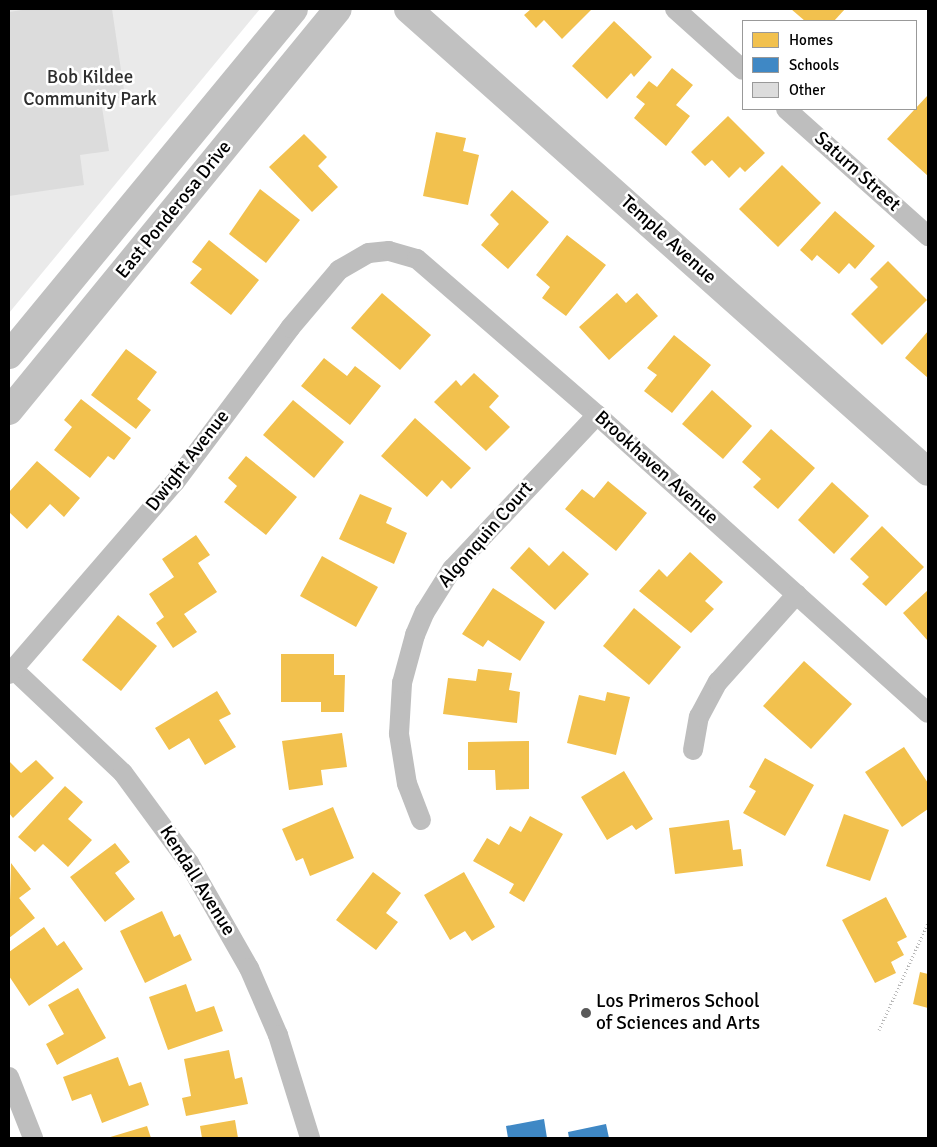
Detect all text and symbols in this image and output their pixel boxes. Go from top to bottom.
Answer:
legend [742,20,917,110]
text: Homes [789,31,833,49]
text: Schools [789,56,839,74]
park label: Bob Kildee Community Park [23,67,157,111]
text: Other [789,81,825,99]
street label: Saturn Street [809,127,905,217]
street label: East Ponderosa Drive [111,137,237,283]
street label: Temple Avenue [615,191,721,289]
street label: Dwight Avenue [141,406,235,516]
street label: Brookhaven Avenue [589,406,723,530]
street label: Algonquin Court [434,477,538,593]
street label: Kendall Avenue [154,822,240,940]
place label: Los Primeros School of Sciences and Arts [596,991,760,1035]
marker: Los Primeros School of Sciences and Arts [580,1007,592,1019]

